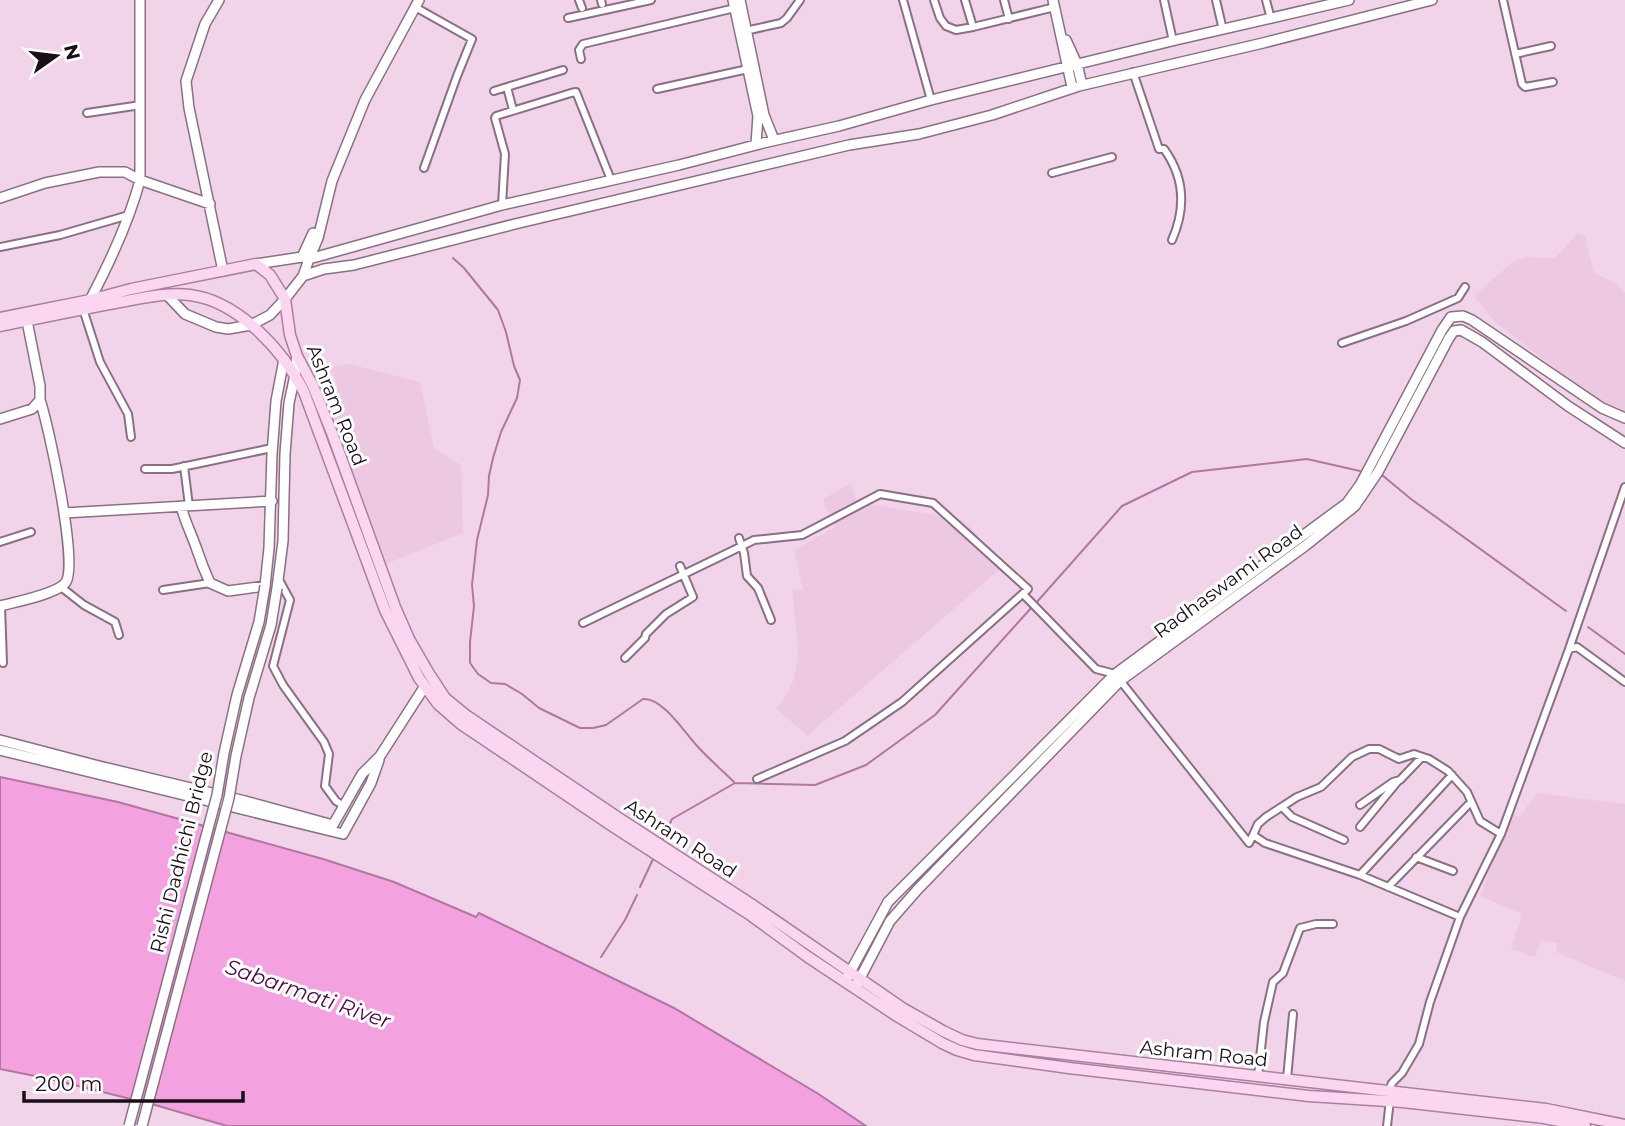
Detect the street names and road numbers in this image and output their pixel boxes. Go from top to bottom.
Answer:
street label: Ashram Road [302,341,371,469]
street label: Radhaswami Road [1149,520,1307,643]
street label: Rishi Dadhichi Bridge [145,749,218,955]
street label: Ashram Road [621,794,741,883]
street label: Ashram Road [1139,1035,1269,1072]

